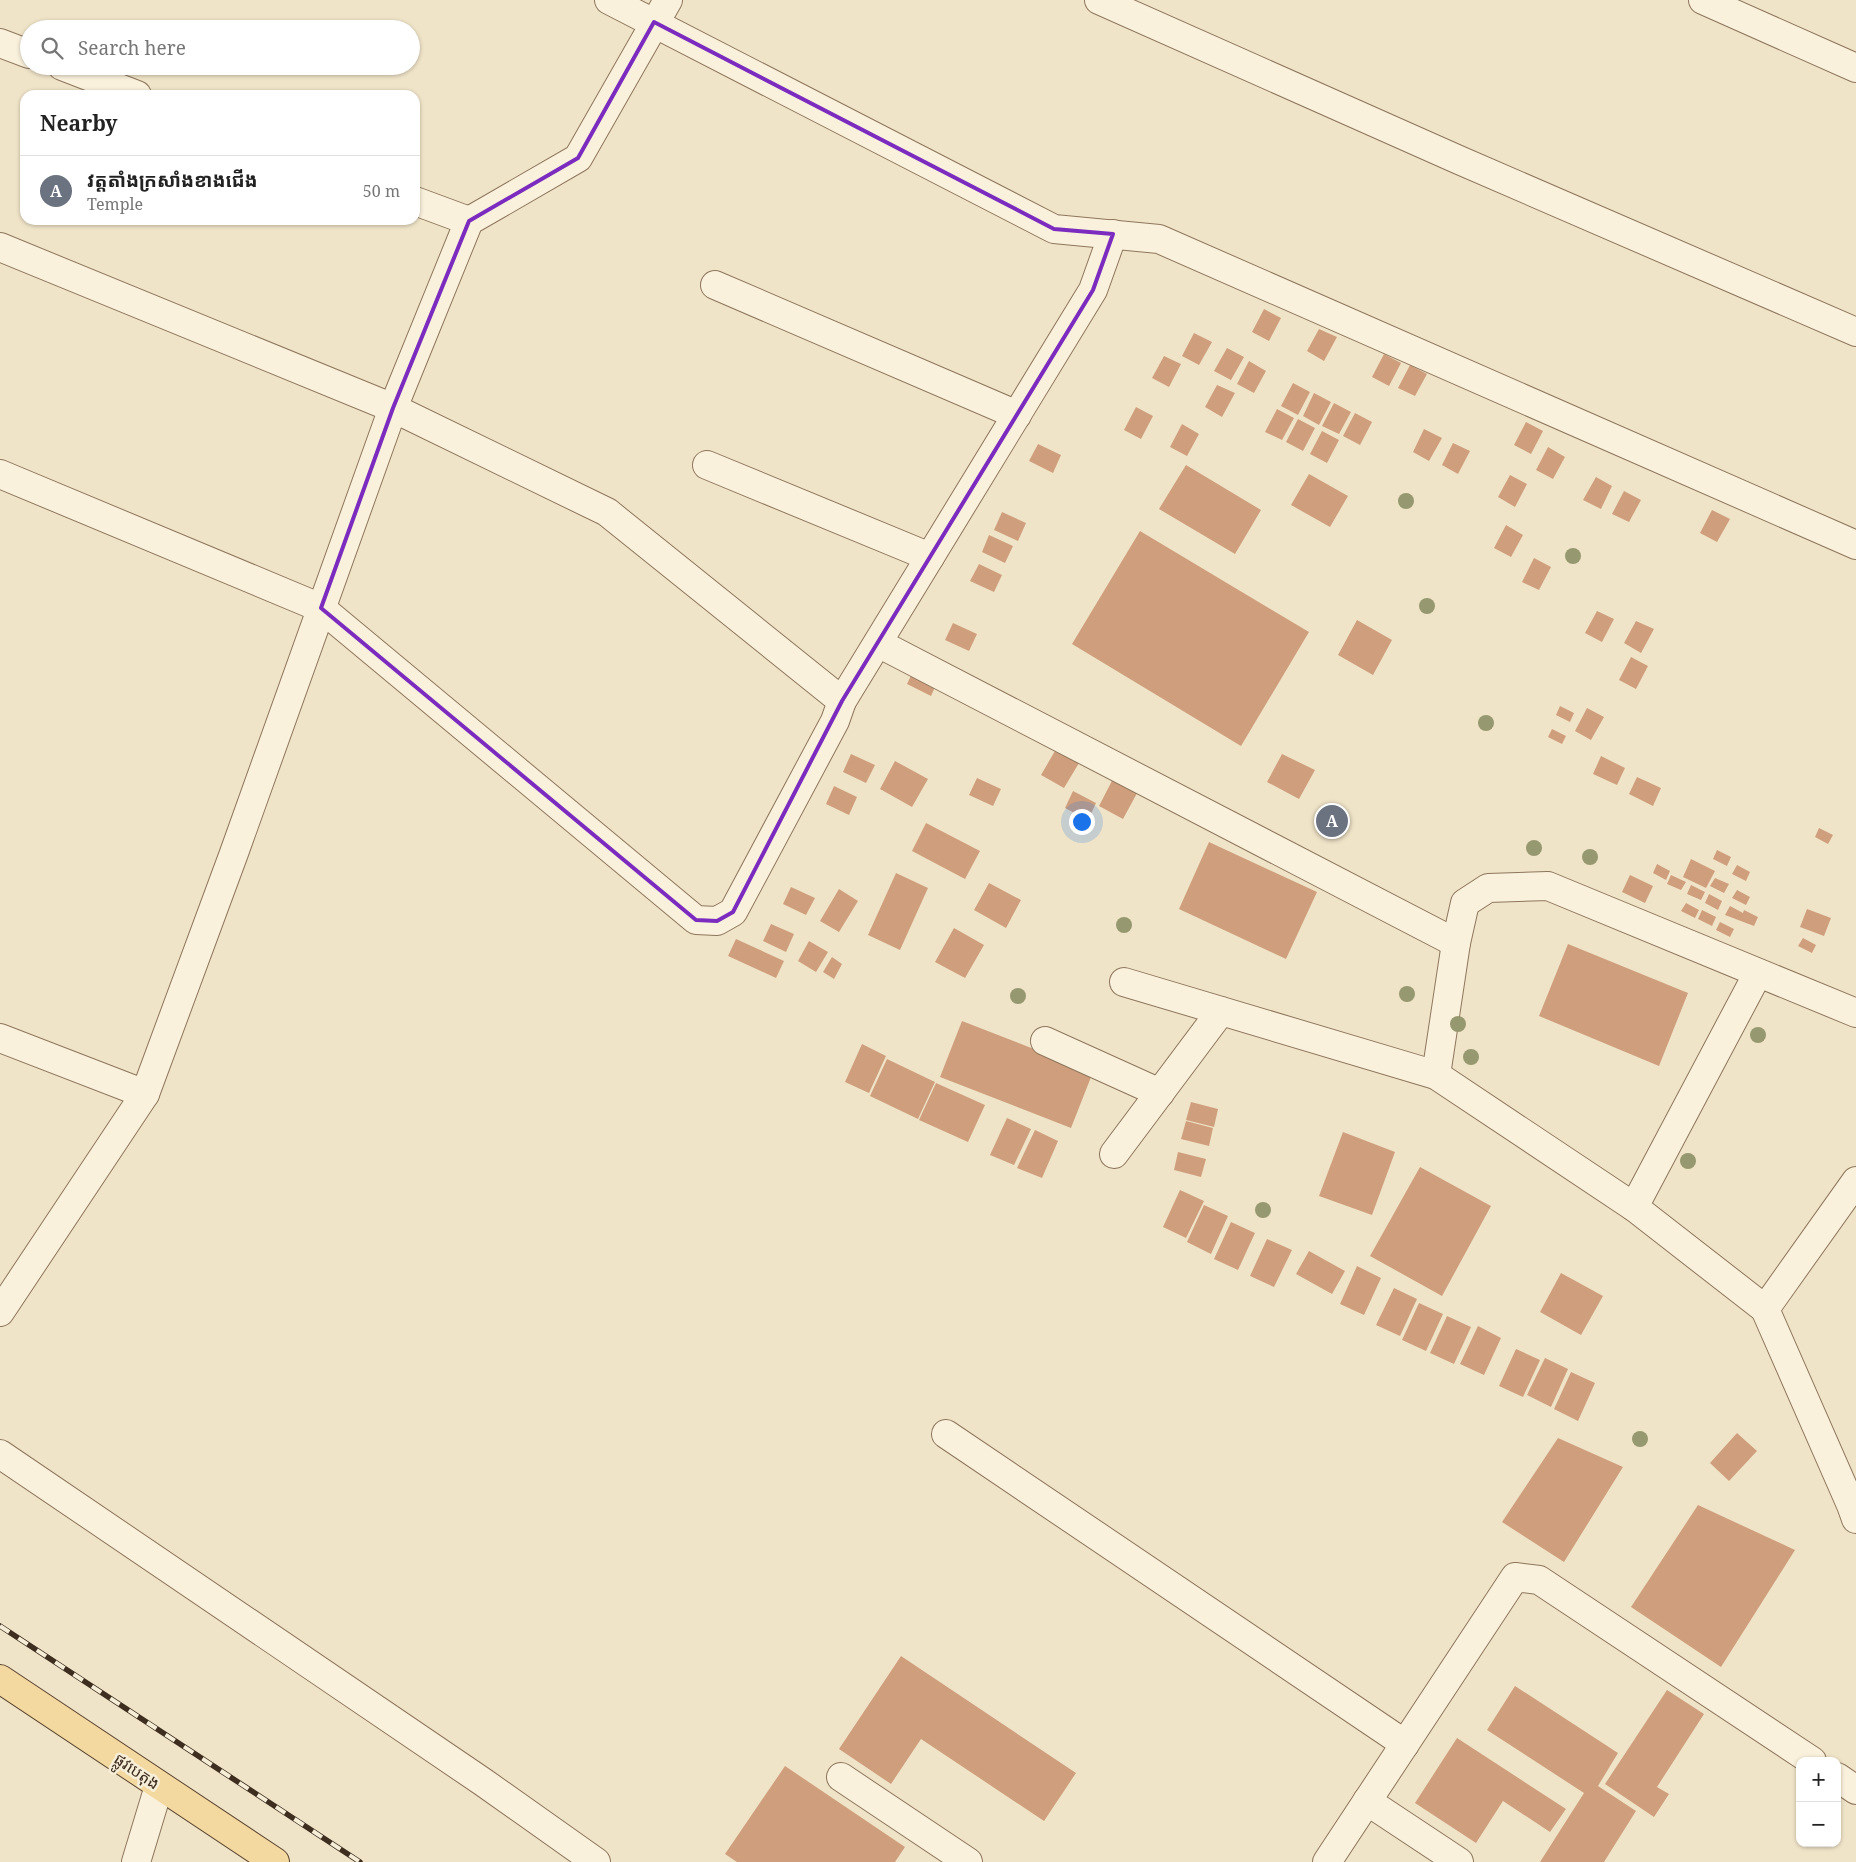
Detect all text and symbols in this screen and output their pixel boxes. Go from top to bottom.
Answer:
search box [20,20,420,75]
icon: search [38,34,66,62]
text: Search here [78,35,186,61]
text: Nearby [40,109,118,137]
text: វត្តតាំងក្រសាំងខាងជើង [87,167,258,193]
text: A [50,180,62,202]
text: 50 m [363,180,400,202]
text: Temple [87,193,143,215]
pin: A [1316,802,1348,840]
your location [1069,809,1095,835]
street label: ផ្លូវបេតុង [108,1748,164,1797]
map controls [1796,1757,1841,1847]
button: + [1796,1757,1841,1802]
button: − [1796,1802,1841,1847]

